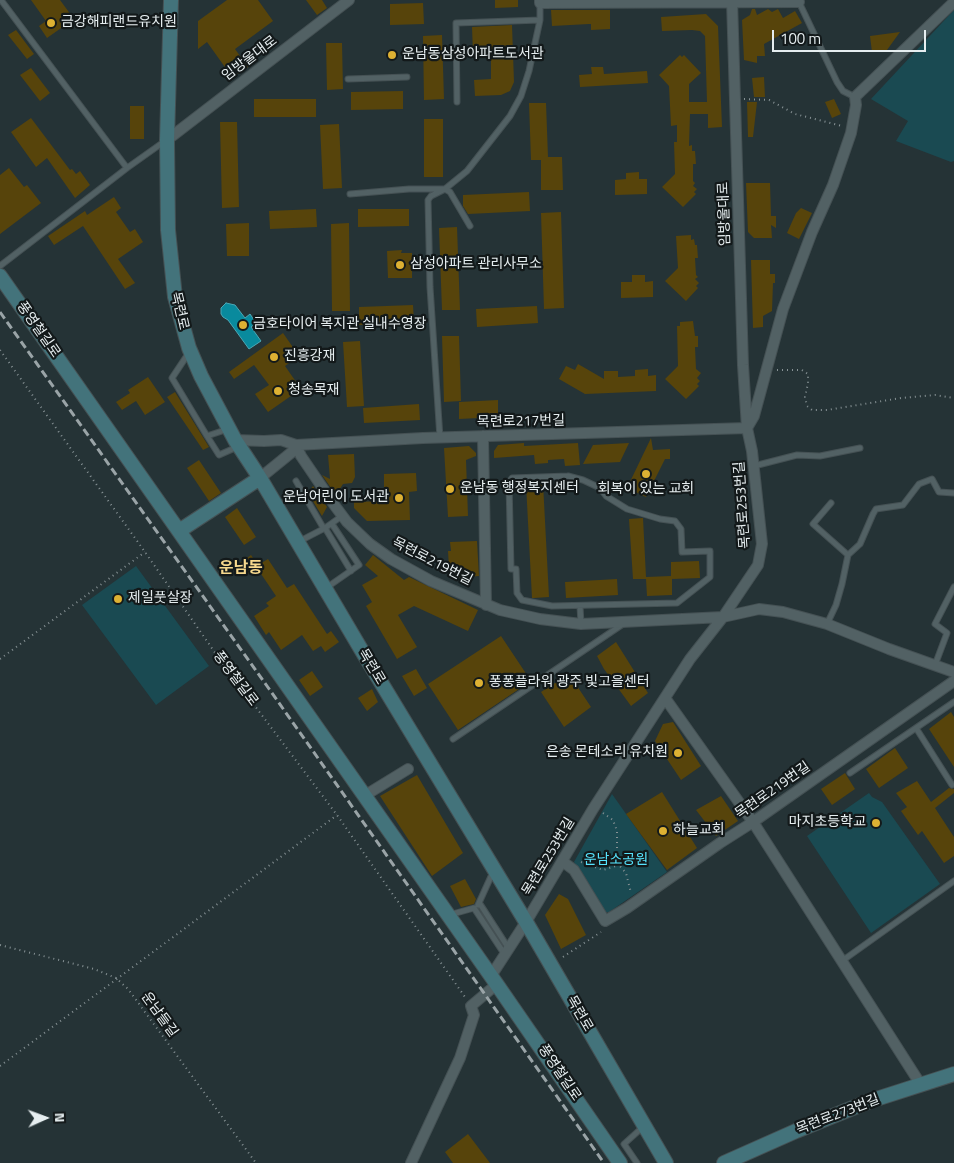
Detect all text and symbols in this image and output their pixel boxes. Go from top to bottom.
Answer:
place label: 금강해피랜드유치원 [61,15,177,31]
marker: 금강해피랜드유치원 [45,17,57,29]
scale bar [774,20,928,52]
text: 100 m [780,27,821,50]
street label: 임방울대로 [219,33,281,85]
place label: 운남동삼성아파트도서관 [402,47,544,63]
marker: 운남동삼성아파트도서관 [386,49,398,61]
street label: 임방울대로 [715,182,735,246]
place label: 삼성아파트 관리사무소 [410,257,542,273]
marker: 삼성아파트 관리사무소 [394,259,406,271]
street label: 목련로 [166,290,192,332]
street label: 풍영철길로 [13,299,63,361]
place label: 금호타이어 복지관 실내수영장 [253,317,427,333]
marker: 금호타이어 복지관 실내수영장 [237,319,249,331]
place label: 진흥강재 [284,349,336,365]
marker: 진흥강재 [268,351,280,363]
place label: 청송목재 [288,383,340,399]
marker: 청송목재 [272,385,284,397]
street label: 목련로217번길 [477,413,565,431]
street label: 목련로253번길 [732,461,754,549]
marker: 회복이 있는 교회 [640,468,652,480]
place label: 운남동 행정복지센터 [460,481,579,497]
place label: 회복이 있는 교회 [598,482,694,498]
marker: 운남동 행정복지센터 [444,483,456,495]
place label: 운남어린이 도서관 [283,490,389,506]
marker: 운남어린이 도서관 [393,492,405,504]
street label: 목련로219번길 [389,535,475,589]
district label: 운남동 [219,559,263,579]
place label: 제일풋살장 [128,591,192,607]
marker: 제일풋살장 [112,593,124,605]
street label: 목련로 [354,646,388,688]
street label: 풍영철길로 [209,648,261,710]
place label: 퐁퐁플라워 광주 빛고을센터 [489,675,650,691]
marker: 퐁퐁플라워 광주 빛고을센터 [473,677,485,689]
place label: 은송 몬테소리 유치원 [546,745,668,761]
marker: 은송 몬테소리 유치원 [672,747,684,759]
street label: 목련로219번길 [732,759,814,823]
street label: 목련로253번길 [519,815,579,899]
place label: 마지초등학교 [789,815,866,831]
marker: 마지초등학교 [870,817,882,829]
place label: 하늘교회 [673,823,725,839]
marker: 하늘교회 [657,825,669,837]
park label: 운남소공원 [584,853,648,869]
street label: 운남들길 [137,989,181,1041]
street label: 목련로 [562,993,596,1035]
street label: 풍영철길로 [534,1042,584,1104]
street label: 목련로273번길 [794,1091,882,1139]
north arrow [20,1093,70,1143]
text: N [50,1112,71,1123]

